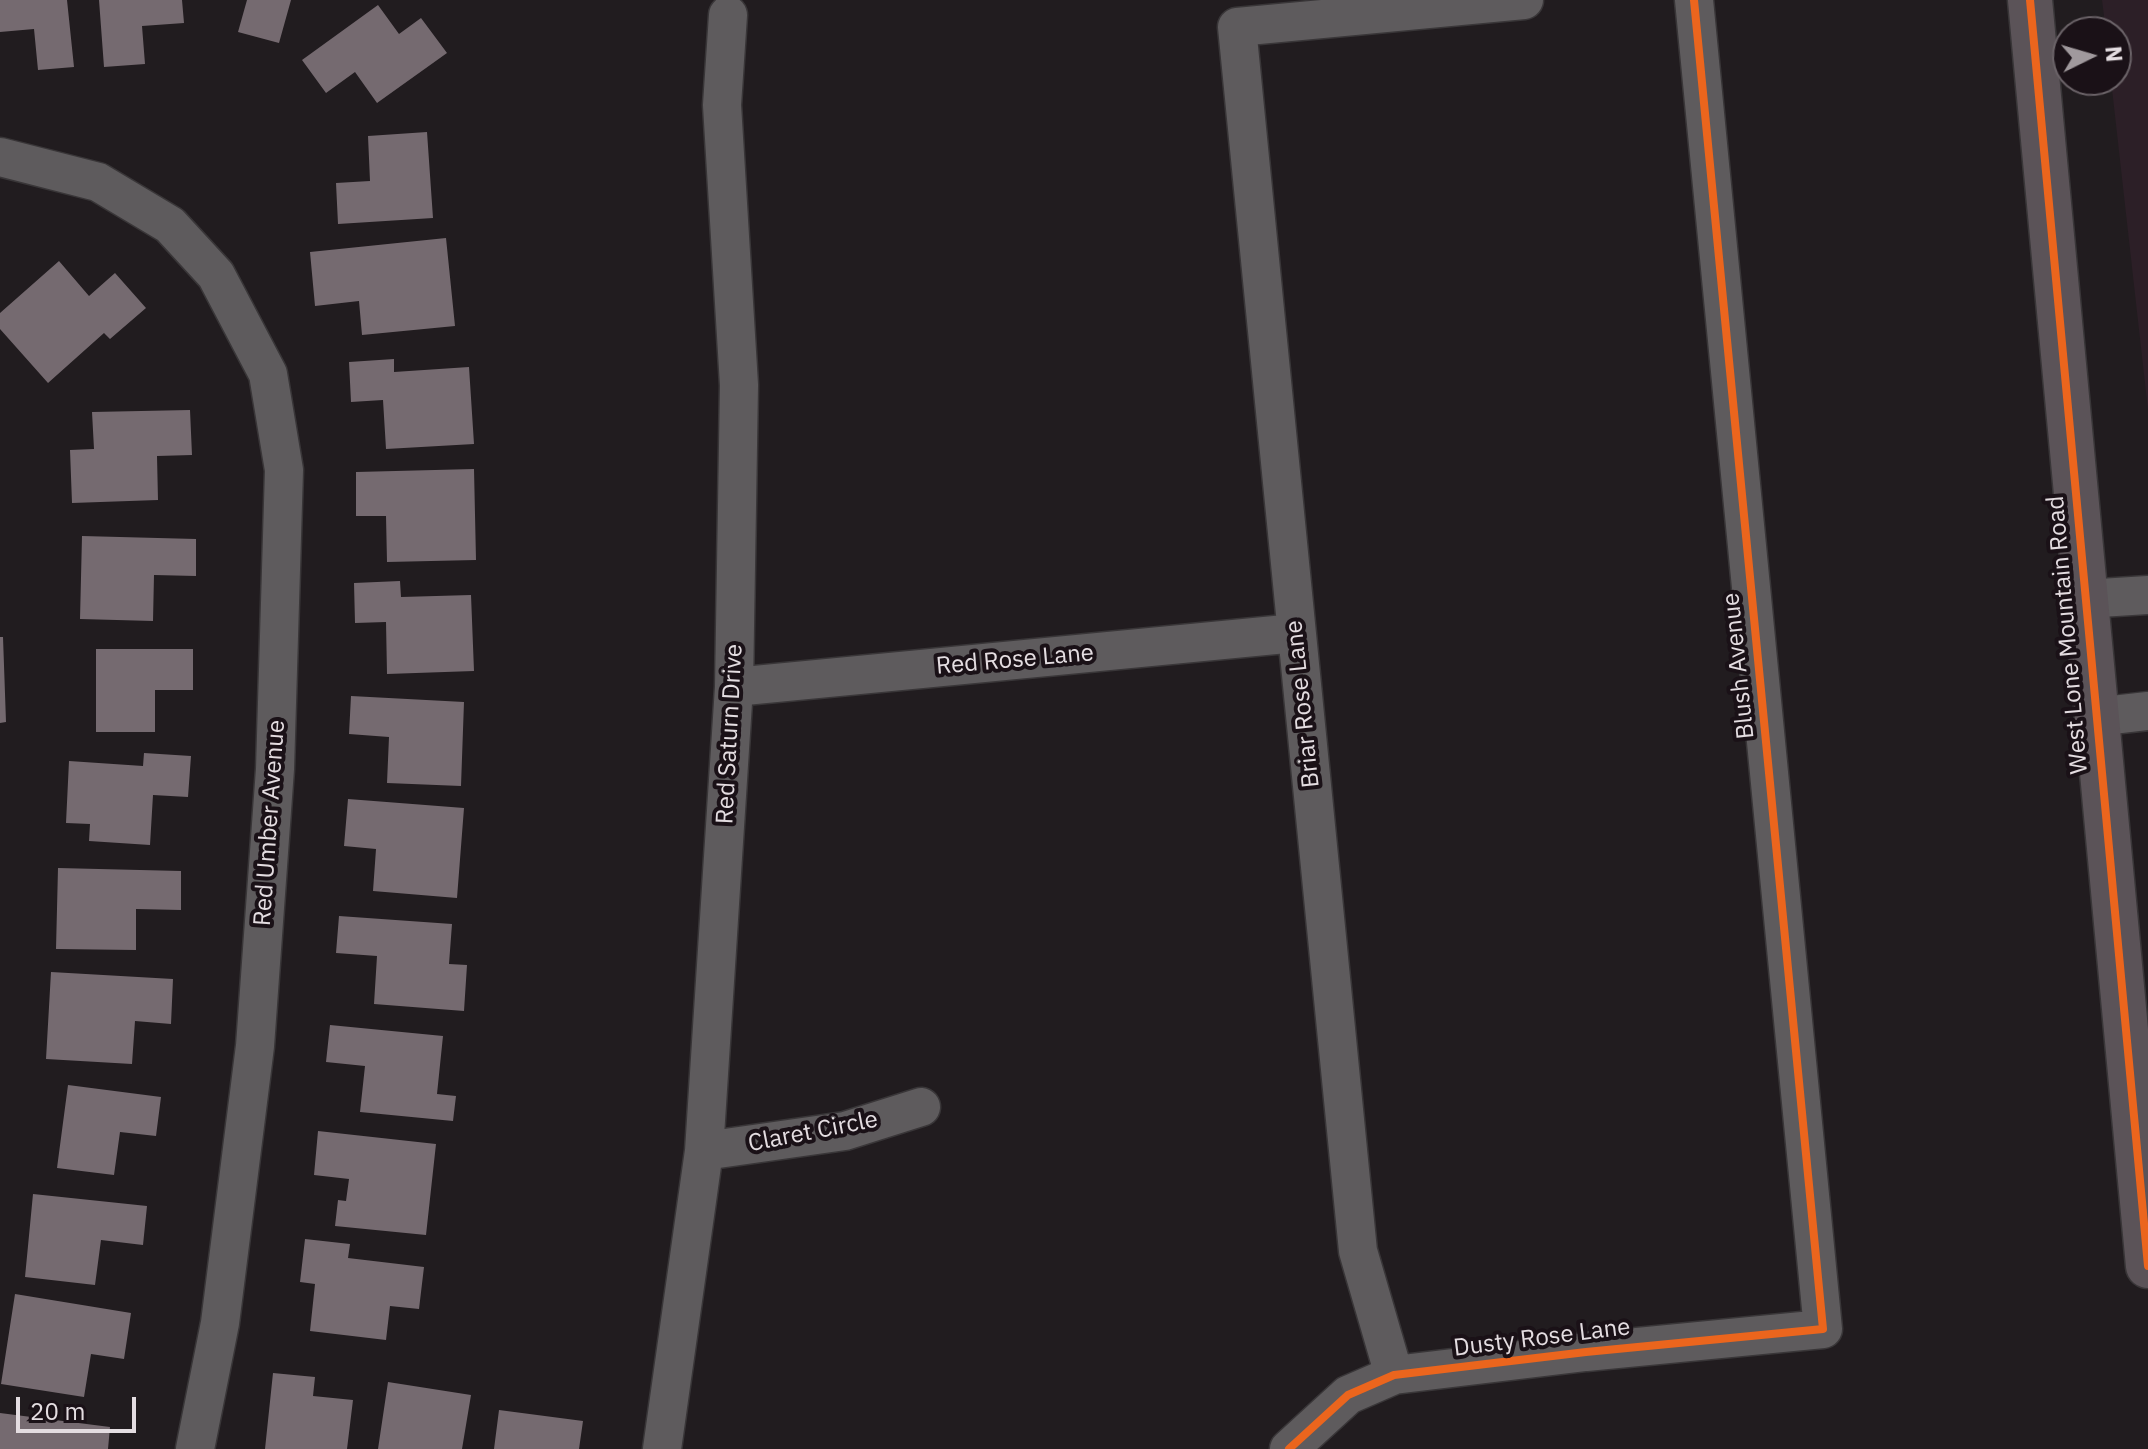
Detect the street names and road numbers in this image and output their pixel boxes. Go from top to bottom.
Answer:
street label: West Lone Mountain Road [2041,495,2095,775]
street label: Blush Avenue [1717,591,1761,741]
street label: Briar Rose Lane [1280,619,1326,789]
street label: Red Rose Lane [935,639,1095,681]
street label: Red Saturn Drive [711,643,749,825]
street label: Red Umber Avenue [248,719,292,927]
street label: Claret Circle [746,1105,880,1159]
street label: Dusty Rose Lane [1452,1313,1632,1363]

